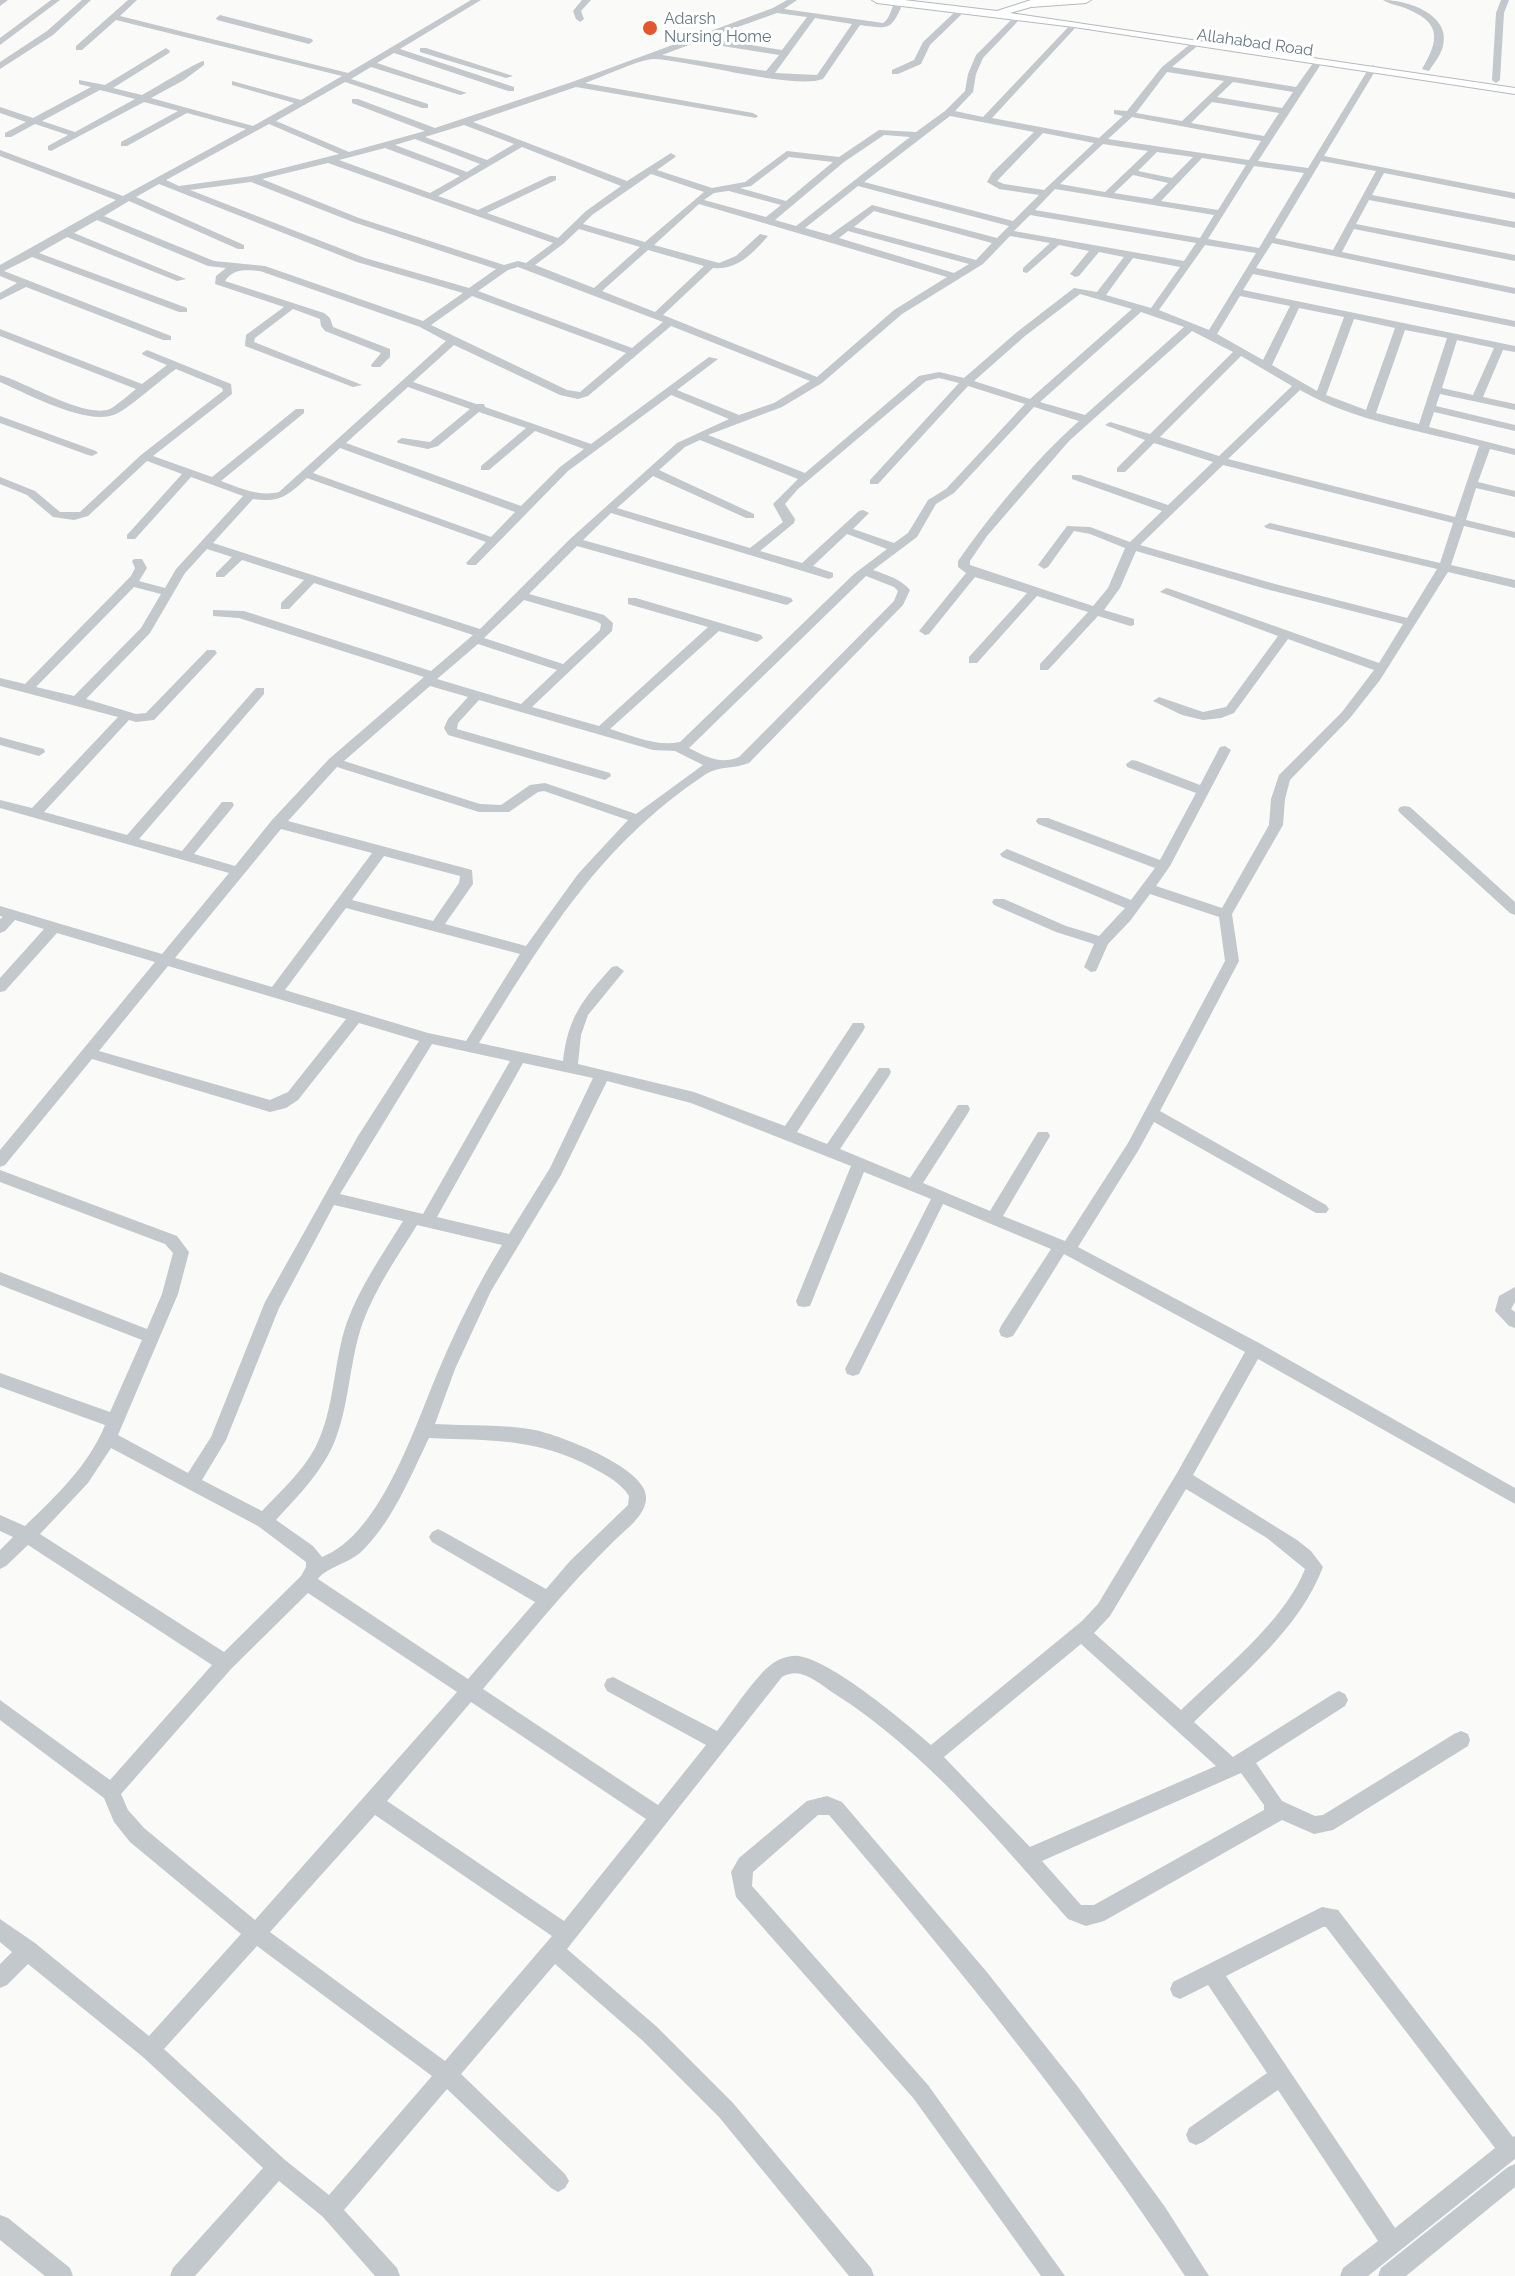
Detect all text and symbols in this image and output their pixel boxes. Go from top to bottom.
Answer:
place label: Adarsh Nursing Home [664,9,771,47]
marker: Adarsh Nursing Home [641,19,659,37]
street label: Allahabad Road [1196,25,1314,61]

